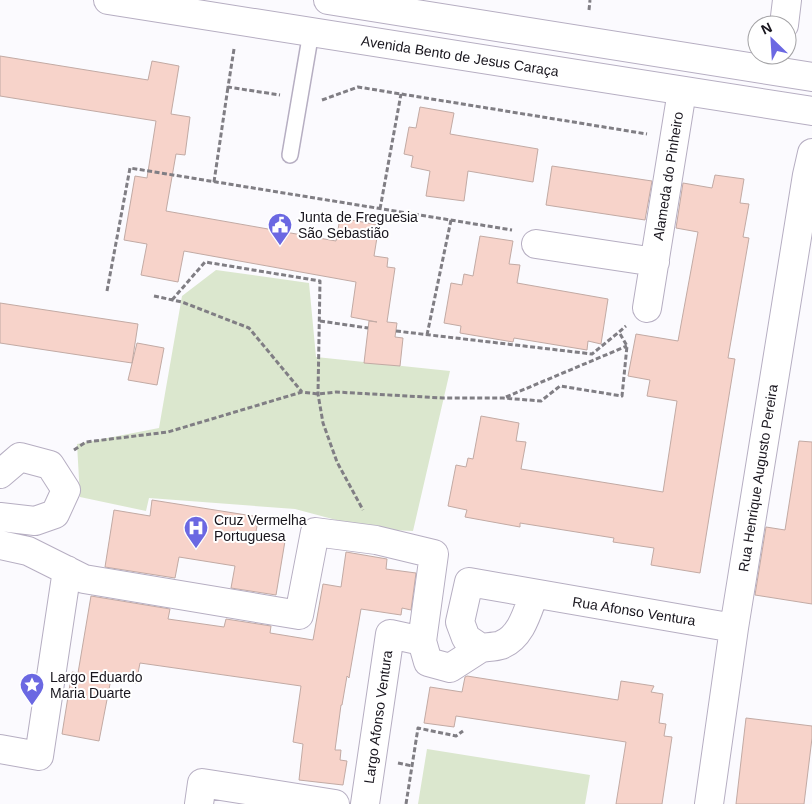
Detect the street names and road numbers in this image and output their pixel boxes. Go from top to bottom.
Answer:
street label: Avenida Bento de Jesus Caraça [360,32,560,80]
street label: Alameda do Pinheiro [650,110,686,241]
street label: Rua Henrique Augusto Pereira [735,383,781,573]
street label: Rua Afonso Ventura [571,593,697,629]
street label: Largo Afonso Ventura [361,649,395,785]

